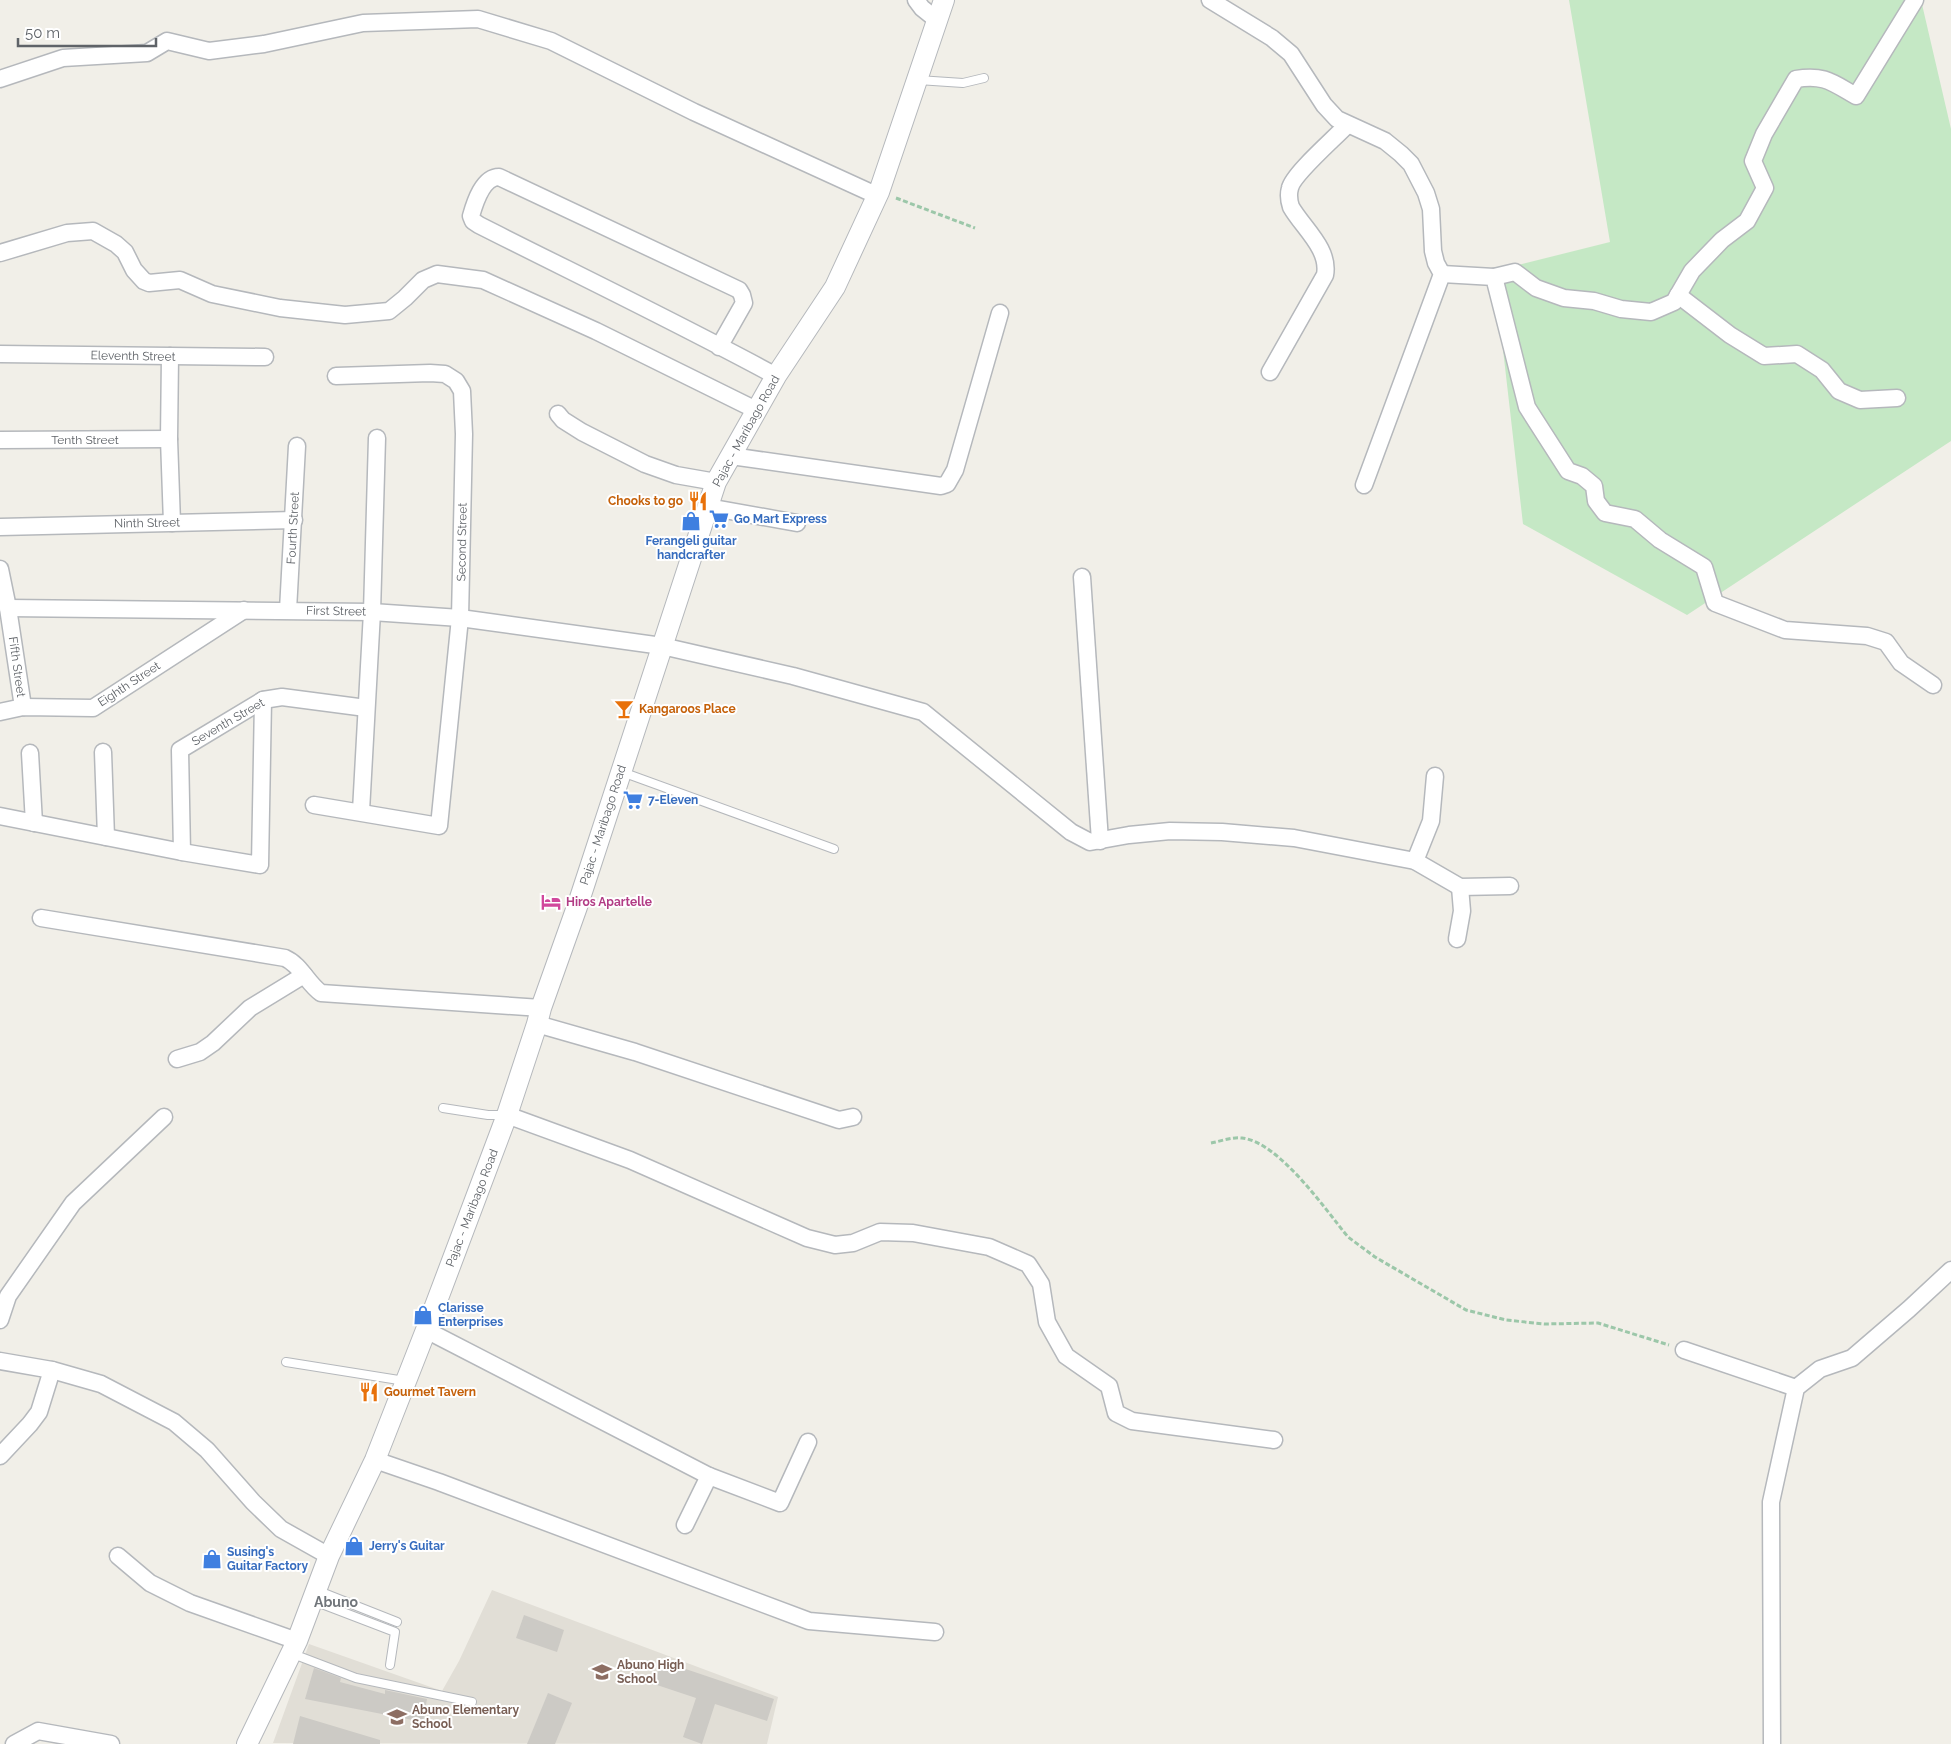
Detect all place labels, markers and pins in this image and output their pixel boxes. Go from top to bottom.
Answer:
restaurant icon: Chooks to go [687,490,709,512]
place label: Chooks to go [608,494,683,508]
supermarket icon: Go Mart Express [708,508,730,530]
shop icon: Ferangeli guitar handcrafter [680,510,702,532]
place label: Go Mart Express [734,512,827,526]
place label: Ferangeli guitar handcrafter [645,534,737,562]
bar icon: Kangaroos Place [613,698,635,720]
place label: Kangaroos Place [639,702,736,716]
supermarket icon: 7-Eleven [622,789,644,811]
place label: 7-Eleven [648,793,698,807]
hotel icon: Hiros Apartelle [540,891,562,913]
place label: Hiros Apartelle [566,895,652,909]
place label: Clarisse Enterprises [438,1301,503,1329]
shop icon: Clarisse Enterprises [412,1304,434,1326]
restaurant icon: Gourmet Tavern [358,1381,380,1403]
place label: Gourmet Tavern [384,1385,476,1399]
shop icon: Jerry's Guitar [343,1535,365,1557]
place label: Jerry's Guitar [369,1539,445,1553]
place label: Susing's Guitar Factory [227,1545,308,1573]
shop icon: Susing's Guitar Factory [201,1548,223,1570]
place label: Abuno High School [617,1658,684,1686]
school or university icon: Abuno High School [591,1661,613,1683]
place label: Abuno Elementary School [412,1703,519,1731]
school or university icon: Abuno Elementary School [386,1706,408,1728]

